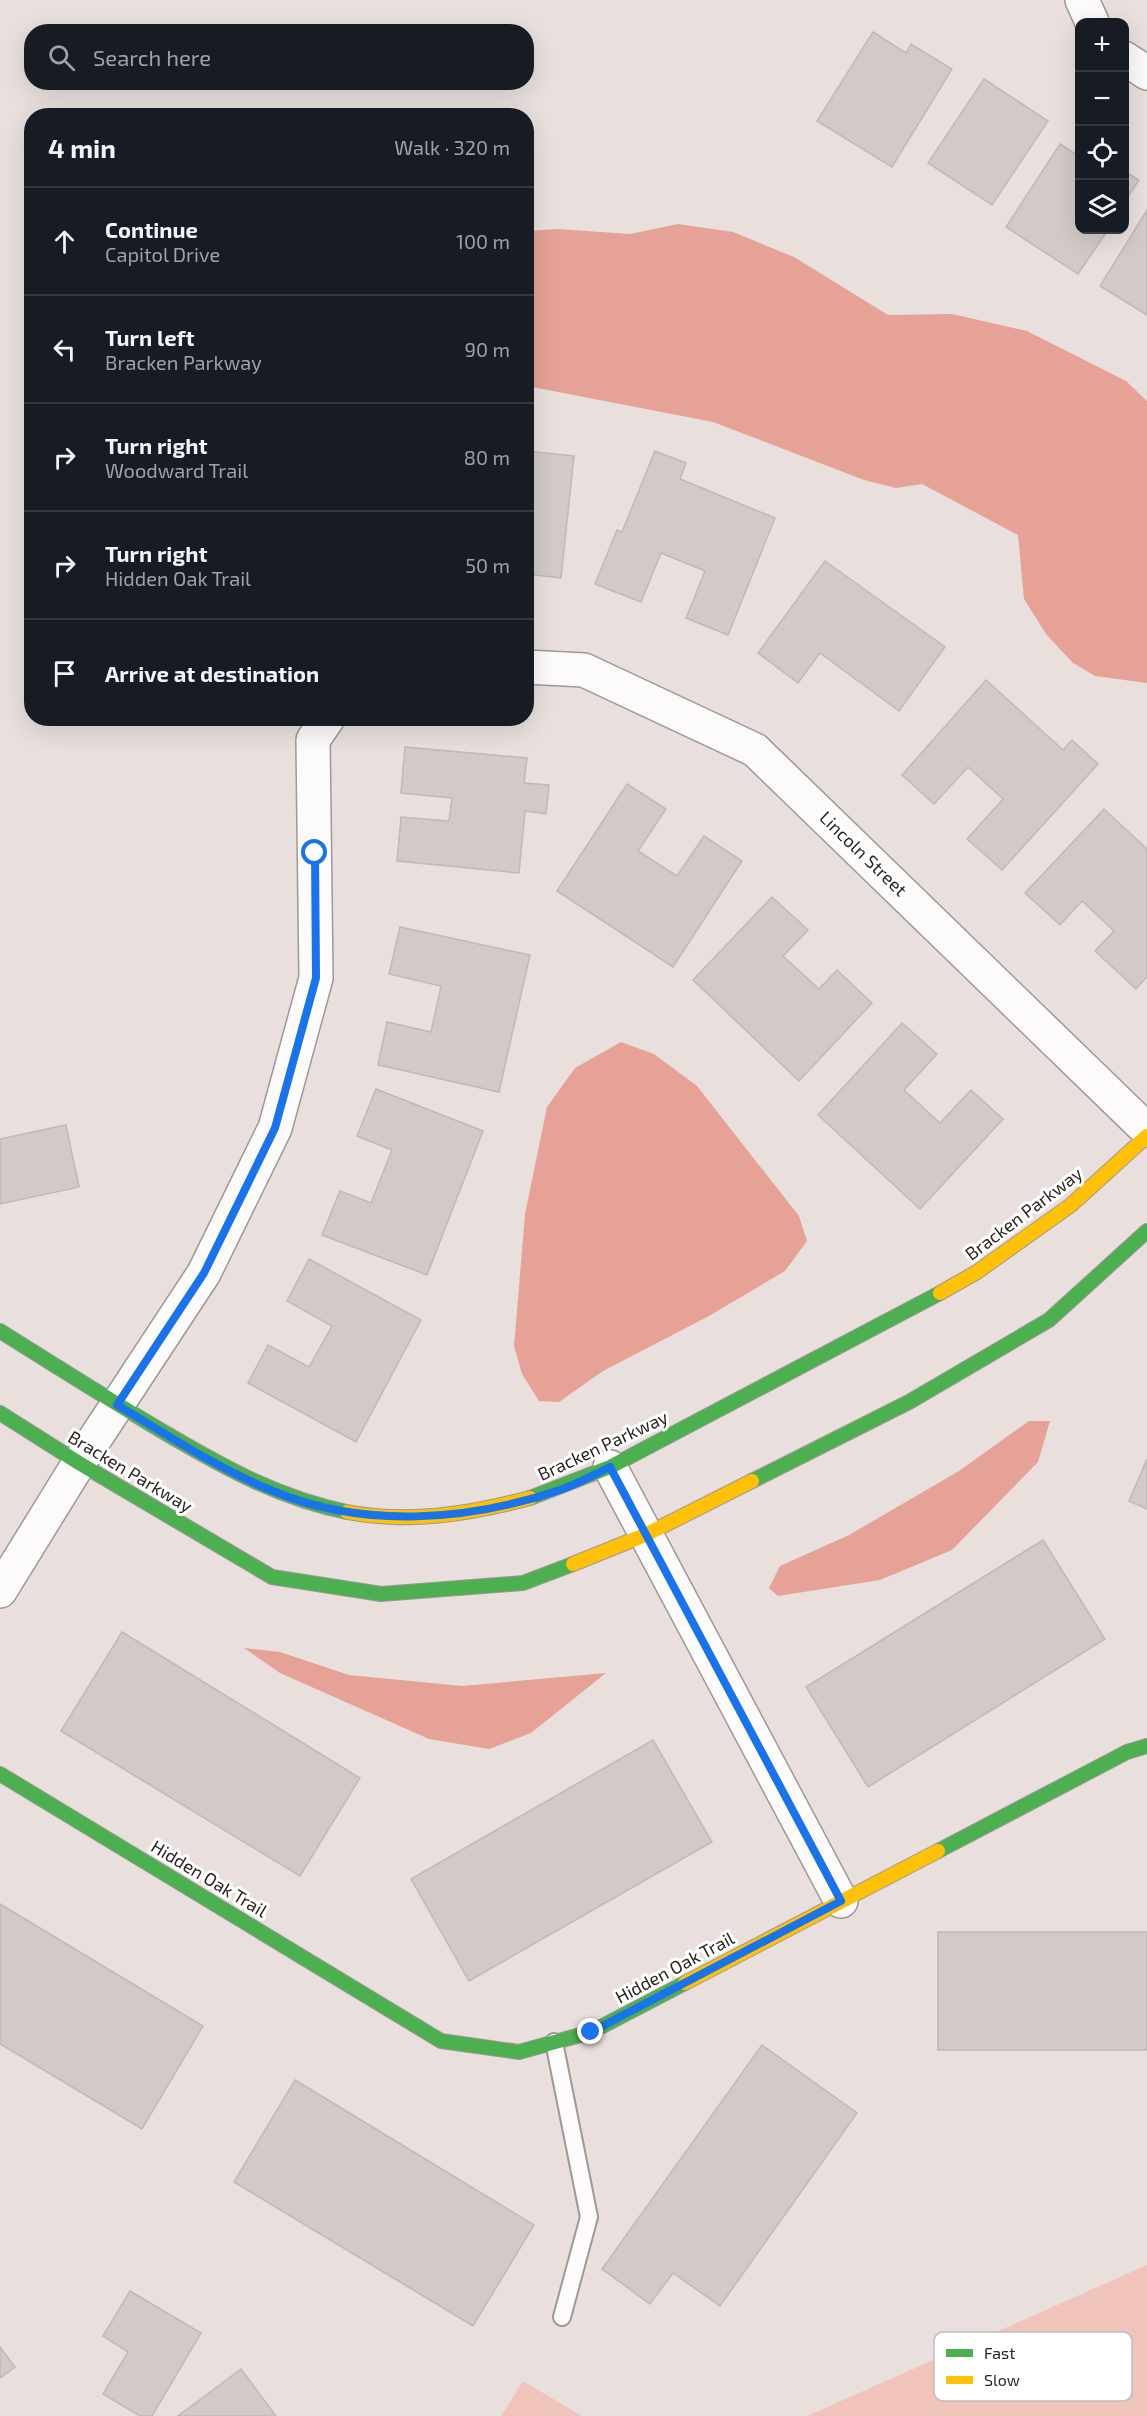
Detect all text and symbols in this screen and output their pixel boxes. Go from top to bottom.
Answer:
map controls [1075,18,1129,234]
button: + [1075,18,1129,72]
search box [24,24,534,90]
icon: search [45,41,78,74]
text: Search here [93,44,211,70]
button: − [1075,72,1129,126]
button: locate [1075,126,1129,180]
text: 4 min [48,132,116,163]
text: Walk · 320 m [394,135,510,159]
button: layers [1075,180,1129,234]
text: Continue [105,216,198,242]
icon: ahead [48,225,81,258]
text: 100 m [456,229,510,253]
text: Capitol Drive [105,242,220,266]
text: Turn left [105,324,194,350]
icon: left [48,333,81,366]
text: 90 m [465,337,510,361]
text: Bracken Parkway [105,350,262,374]
text: Turn right [105,432,207,458]
icon: right [48,441,81,474]
text: 80 m [464,445,510,469]
text: Woodward Trail [105,458,248,482]
text: Turn right [105,540,207,566]
icon: right [48,549,81,582]
text: 50 m [465,553,510,577]
text: Hidden Oak Trail [105,566,251,590]
icon: arrive [48,657,81,690]
text: Arrive at destination [105,660,319,686]
street label: Lincoln Street [815,806,912,901]
route start [301,839,327,865]
street label: Bracken Parkway [960,1162,1087,1264]
street label: Bracken Parkway [534,1405,672,1485]
street label: Bracken Parkway [64,1425,197,1517]
street label: Hidden Oak Trail [148,1835,272,1922]
street label: Hidden Oak Trail [611,1926,738,2008]
route end [577,2018,603,2044]
legend [934,2332,1132,2401]
text: Fast [984,2343,1015,2362]
text: Slow [984,2370,1020,2389]

